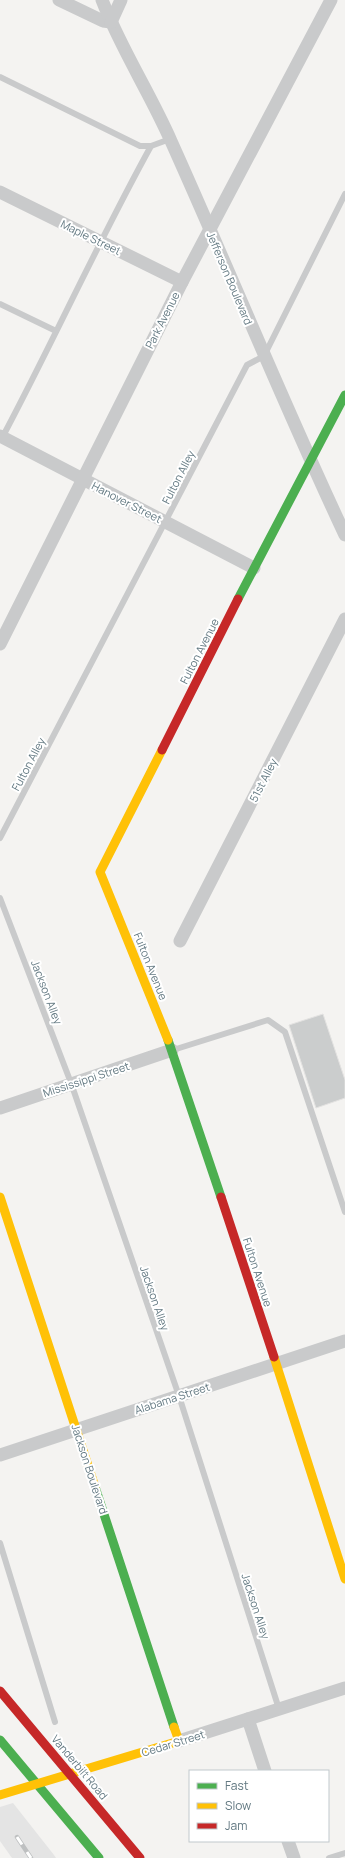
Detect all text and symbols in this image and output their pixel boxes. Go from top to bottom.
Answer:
street label: Maple Street [58,216,124,258]
street label: Jefferson Boulevard [204,229,256,327]
street label: Park Avenue [141,289,183,351]
street label: Fulton Alley [158,447,198,506]
street label: Hanover Street [89,478,165,526]
street label: Fulton Avenue [176,615,222,686]
street label: Fulton Alley [8,735,48,793]
street label: 51st Alley [246,755,280,804]
street label: Fulton Avenue [131,930,172,1003]
street label: Jackson Alley [28,958,66,1027]
street label: Mississippi Street [41,1058,131,1100]
street label: Fulton Avenue [240,1236,276,1309]
street label: Jackson Alley [137,1263,173,1333]
street label: Alabama Street [132,1379,212,1417]
street label: Jackson Boulevard [68,1422,112,1516]
street label: Jackson Alley [238,1571,274,1641]
street label: Cedar Street [140,1726,206,1760]
street label: Vanderbilt Road [49,1732,111,1802]
legend [189,1770,329,1842]
text: Fast [225,1777,249,1794]
text: Slow [225,1797,251,1814]
text: Jam [225,1817,247,1834]

